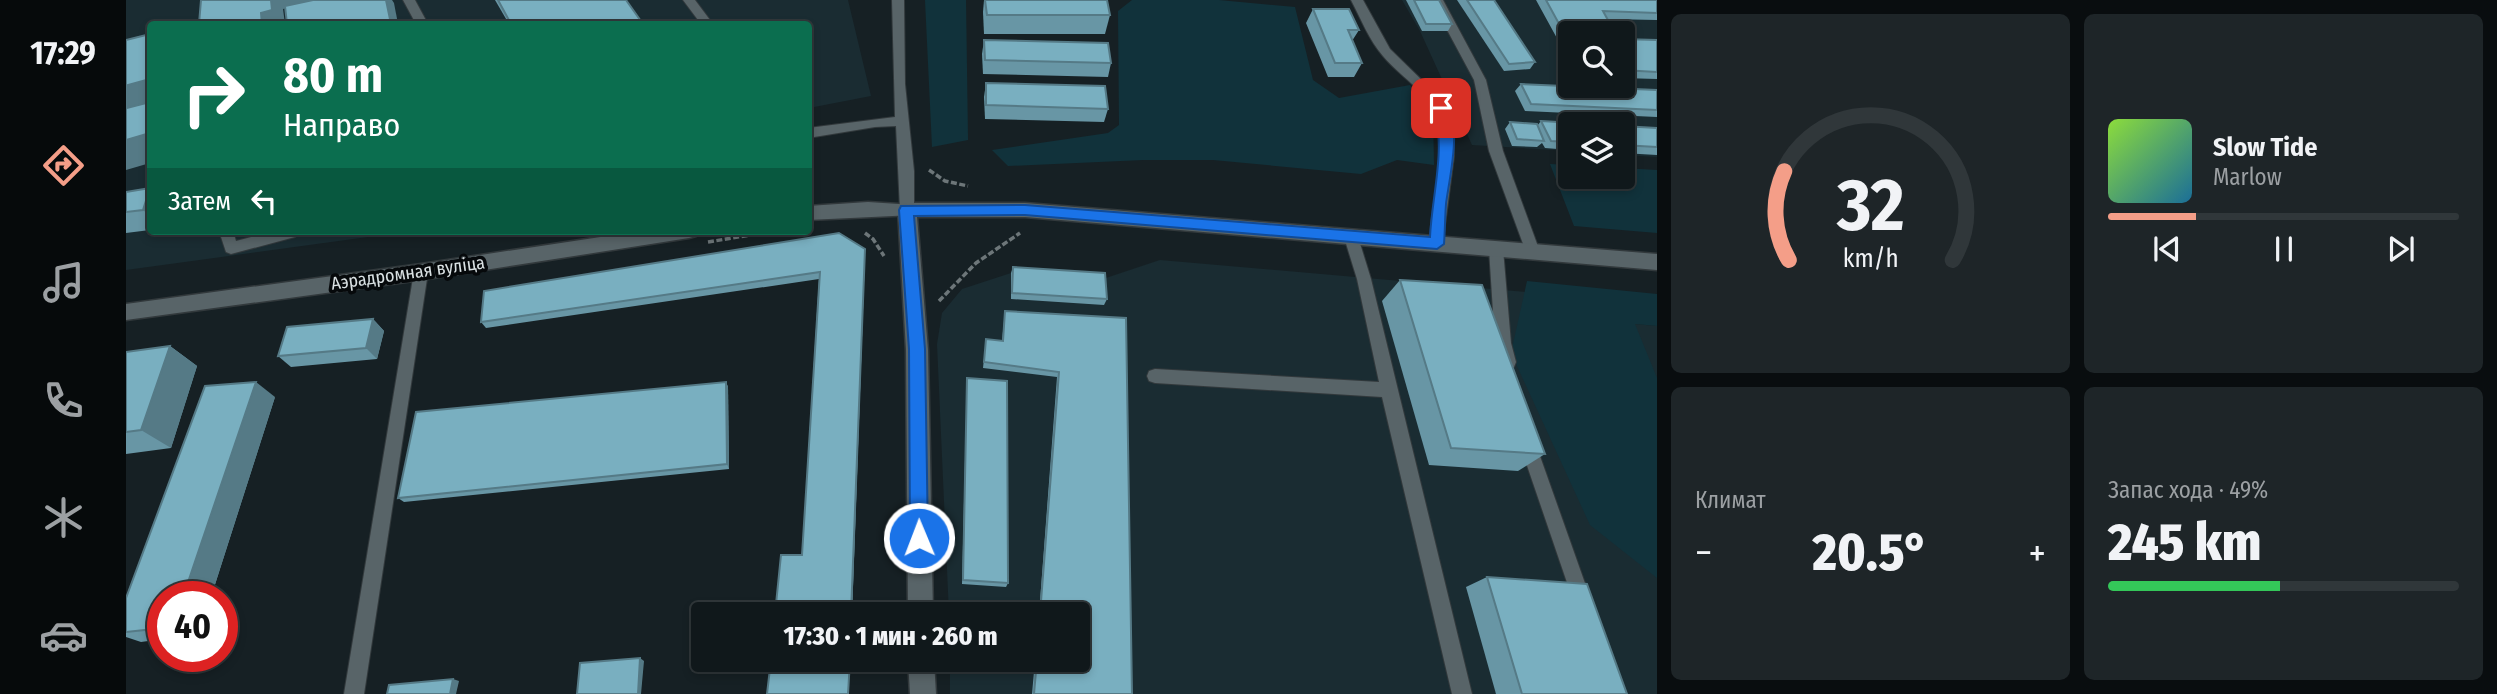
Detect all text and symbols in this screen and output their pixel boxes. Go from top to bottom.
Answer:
map controls [1558,21,1635,189]
button: search [1558,21,1635,98]
text: 17:29 [30,34,96,72]
text: 80 m [283,46,383,105]
icon: right [168,49,259,140]
pin [1411,78,1471,138]
icon: arrive [1422,89,1460,127]
text: Направо [283,106,400,144]
button: layers [1558,112,1635,189]
text: Slow Tide [2213,132,2317,163]
icon: directions [39,141,88,190]
text: 32 [1836,162,1904,249]
text: Marlow [2213,163,2282,191]
icon: left [245,182,283,220]
text: Затем [168,186,231,217]
icon: previous [2148,230,2186,268]
icon: pause [2265,230,2303,268]
icon: next [2382,230,2420,268]
text: km/h [1843,244,1898,274]
street label: Аэрадромная вуліца [330,251,486,295]
icon: music [39,258,88,307]
icon: phone [39,376,88,425]
text: Запас хода · 49% [2108,476,2268,504]
text: Климат [1695,486,1766,514]
icon: climate [39,493,88,542]
position arrow [882,501,956,575]
text: 245 km [2108,511,2261,574]
text: 20.5° [1813,521,1928,584]
text: − [1695,530,1712,576]
text: + [2029,530,2046,576]
speed limit sign: 40 [147,581,238,672]
icon: car [39,611,88,660]
text: 17:30 · 1 мин · 260 m [783,621,998,652]

